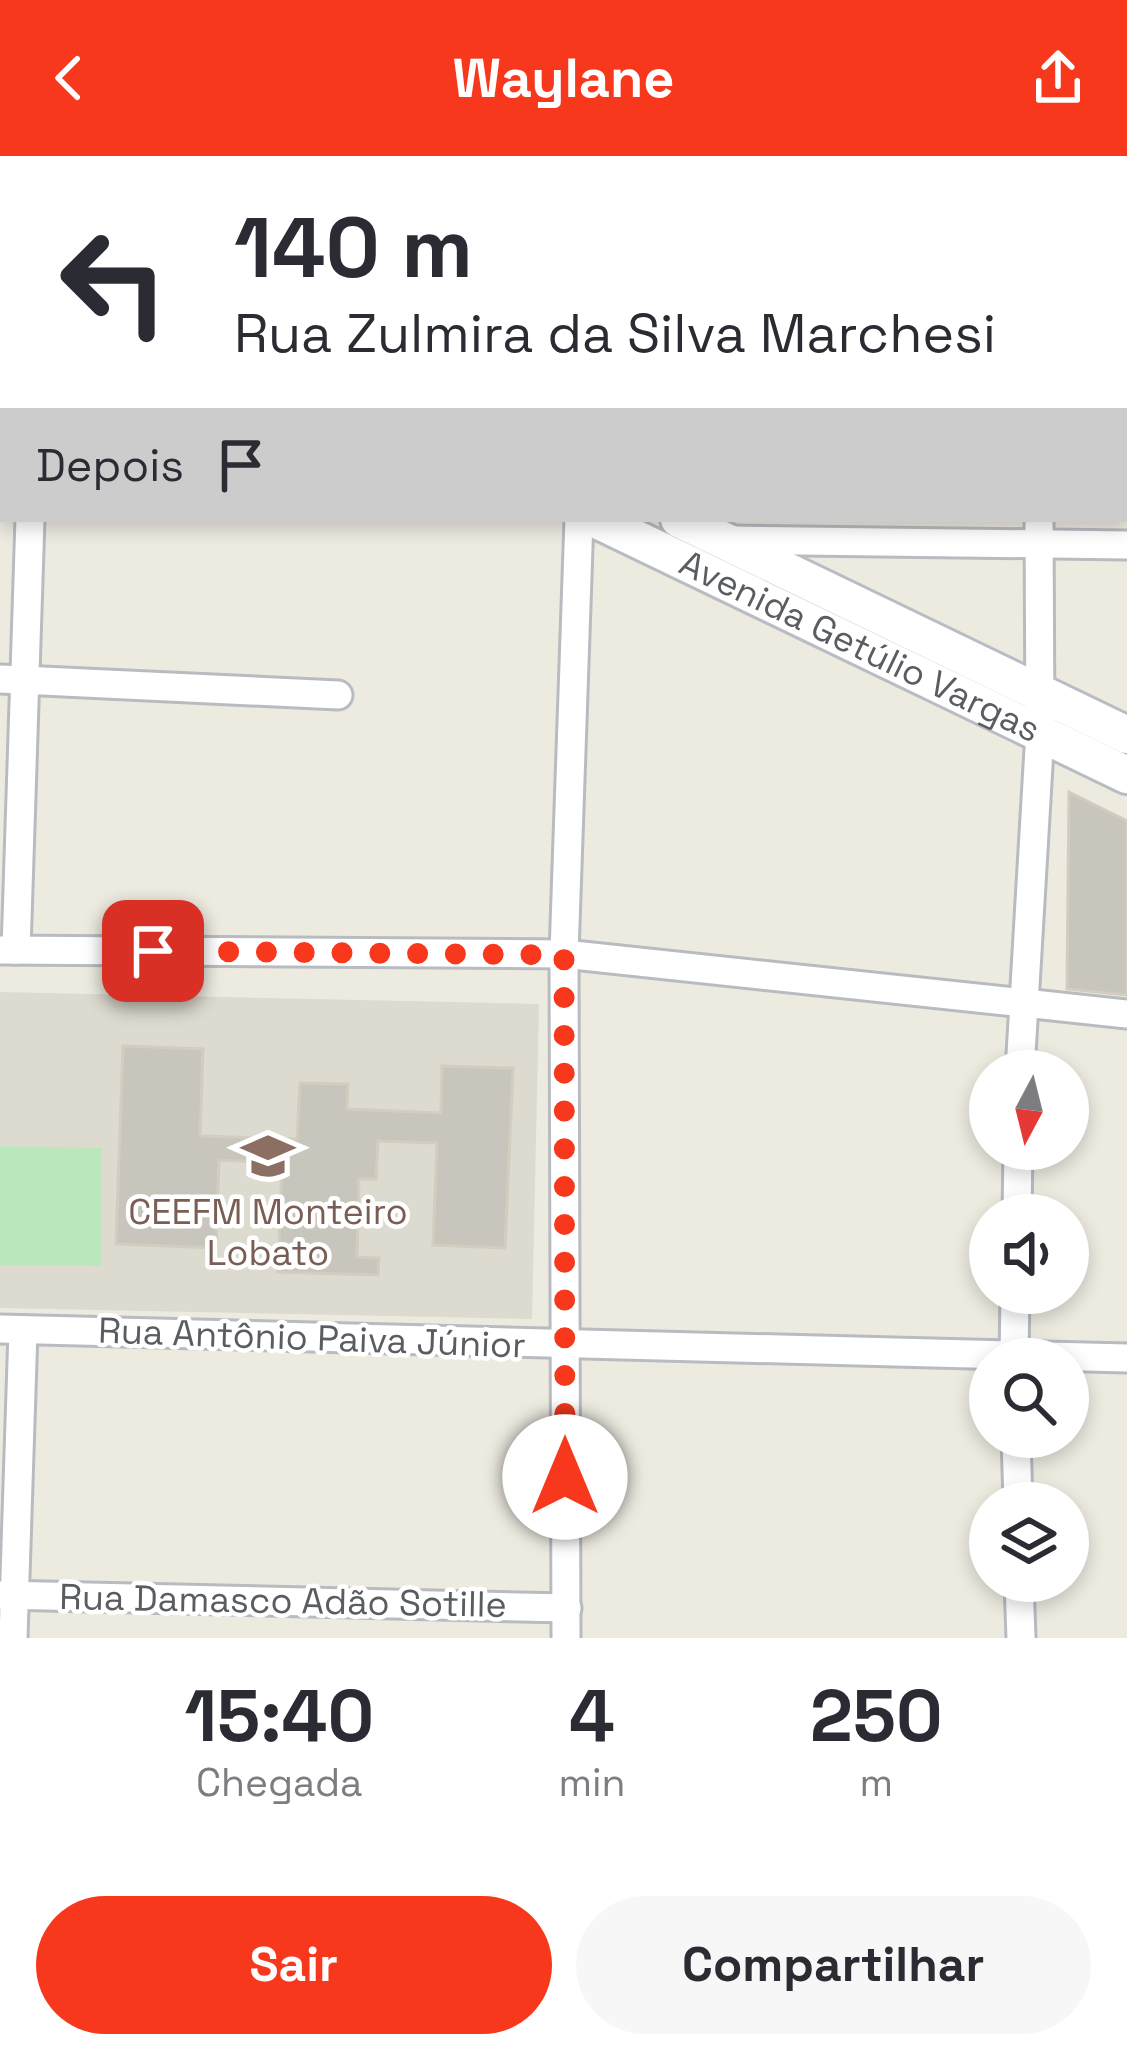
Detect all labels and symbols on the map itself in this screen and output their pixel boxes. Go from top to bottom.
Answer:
street label: Avenida Getúlio Vargas [672,540,1048,753]
pin [102,900,204,1002]
north arrow [969,1050,1089,1170]
school or university icon: CEEFM Monteiro Lobato [239,1127,297,1185]
place label: CEEFM Monteiro Lobato [128,1189,408,1276]
street label: Rua Antônio Paiva Júnior [97,1308,527,1368]
position arrow [502,1414,628,1540]
street label: Rua Damasco Adão Sotille [59,1574,507,1628]

